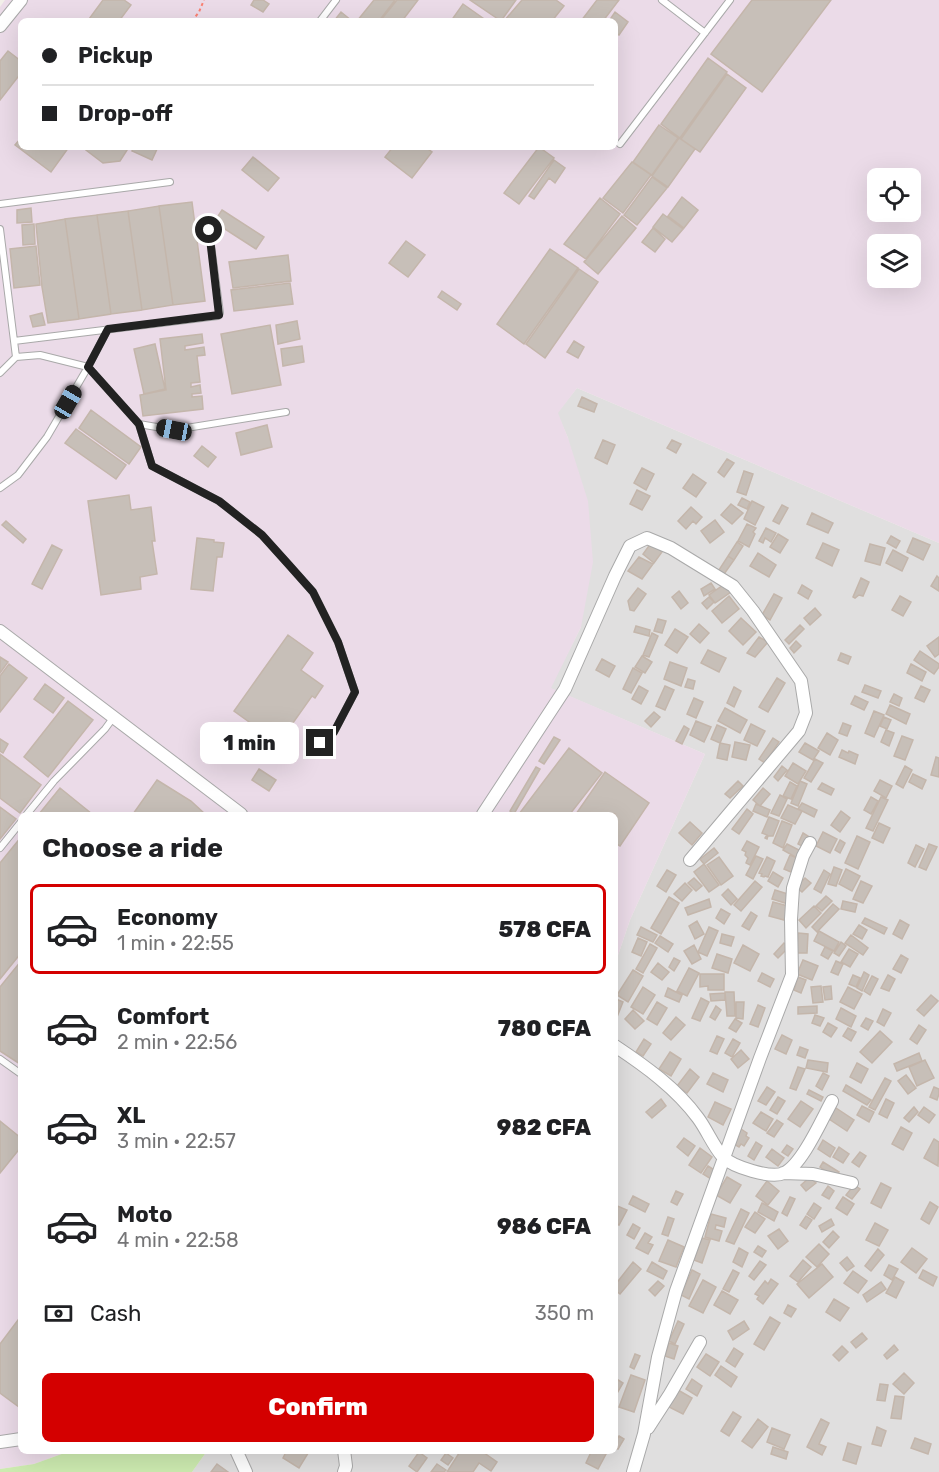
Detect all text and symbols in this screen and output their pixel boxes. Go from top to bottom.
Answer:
text: Pickup [78,42,153,69]
text: Drop-off [78,100,173,127]
map controls [867,168,921,288]
button: locate [867,168,921,222]
route start [195,216,222,243]
button: layers [867,234,921,288]
car [51,382,85,422]
car [155,418,193,442]
callout: 1 min [200,722,299,764]
route end [306,729,333,756]
text: 1 min [223,731,276,755]
text: Choose a ride [42,832,223,864]
icon: car [45,902,99,956]
text: Economy [117,904,218,931]
text: 578 CFA [498,916,591,943]
text: 1 min · 22:55 [117,931,234,955]
icon: car [45,1001,99,1055]
text: Comfort [117,1003,209,1030]
text: 780 CFA [498,1015,591,1042]
text: 2 min · 22:56 [117,1030,237,1054]
icon: car [45,1100,99,1154]
text: XL [117,1102,145,1129]
text: 982 CFA [497,1114,591,1141]
text: 3 min · 22:57 [117,1129,236,1153]
icon: car [45,1199,99,1253]
text: Moto [117,1201,172,1228]
text: 986 CFA [497,1213,591,1240]
text: 4 min · 22:58 [117,1228,239,1252]
icon: cash [42,1297,75,1330]
text: Cash [90,1300,141,1327]
text: 350 m [535,1301,594,1325]
button: Confirm [42,1373,594,1442]

